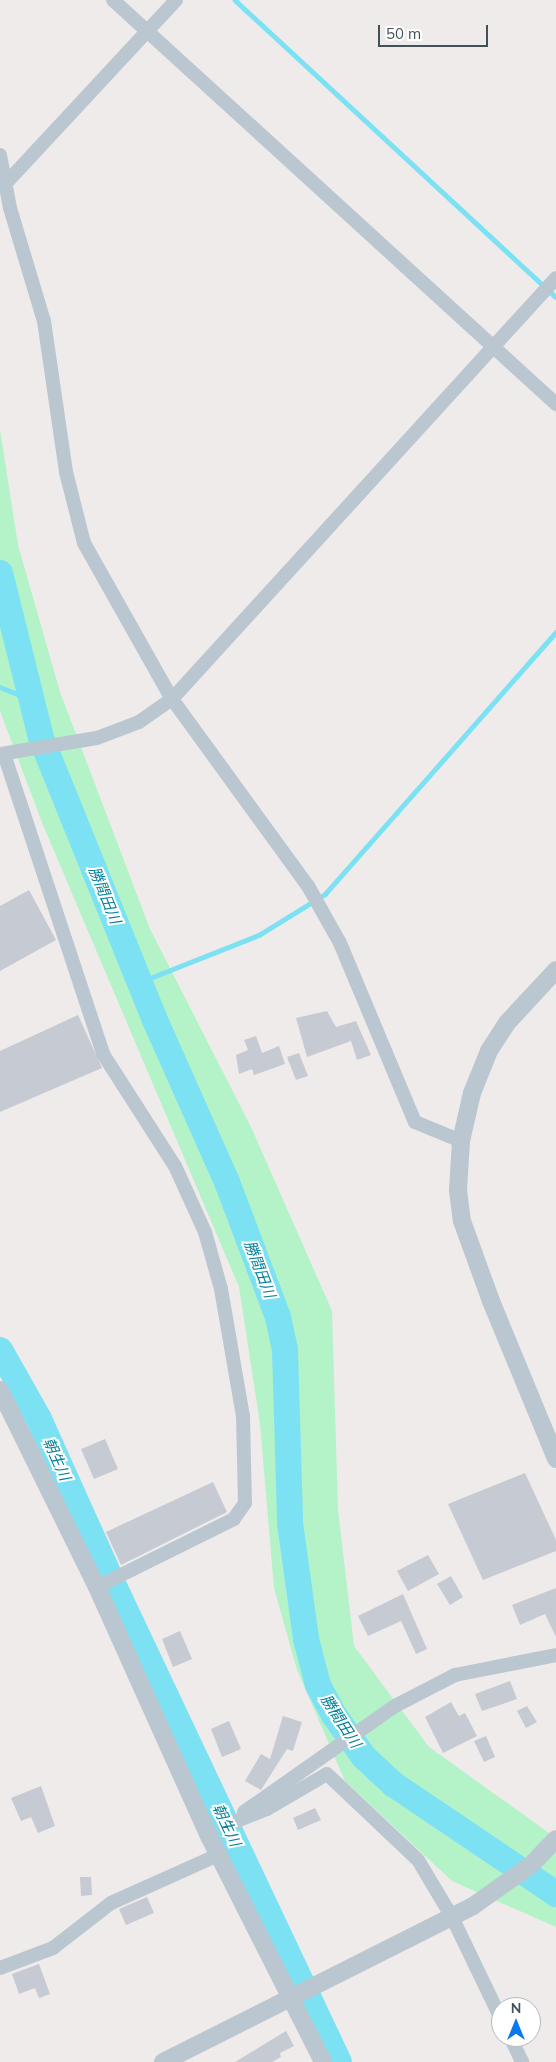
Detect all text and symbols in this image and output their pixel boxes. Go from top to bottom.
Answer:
scale bar [381,15,491,47]
text: 50 m [386,24,421,43]
water label: 勝間田川 [85,864,125,926]
water label: 勝間田川 [241,1238,279,1300]
water label: 朝生川 [40,1435,74,1483]
water label: 勝間田川 [317,1691,365,1751]
water label: 朝生川 [209,1801,245,1849]
north arrow [491,1997,541,2047]
text: N [511,1999,521,2017]

